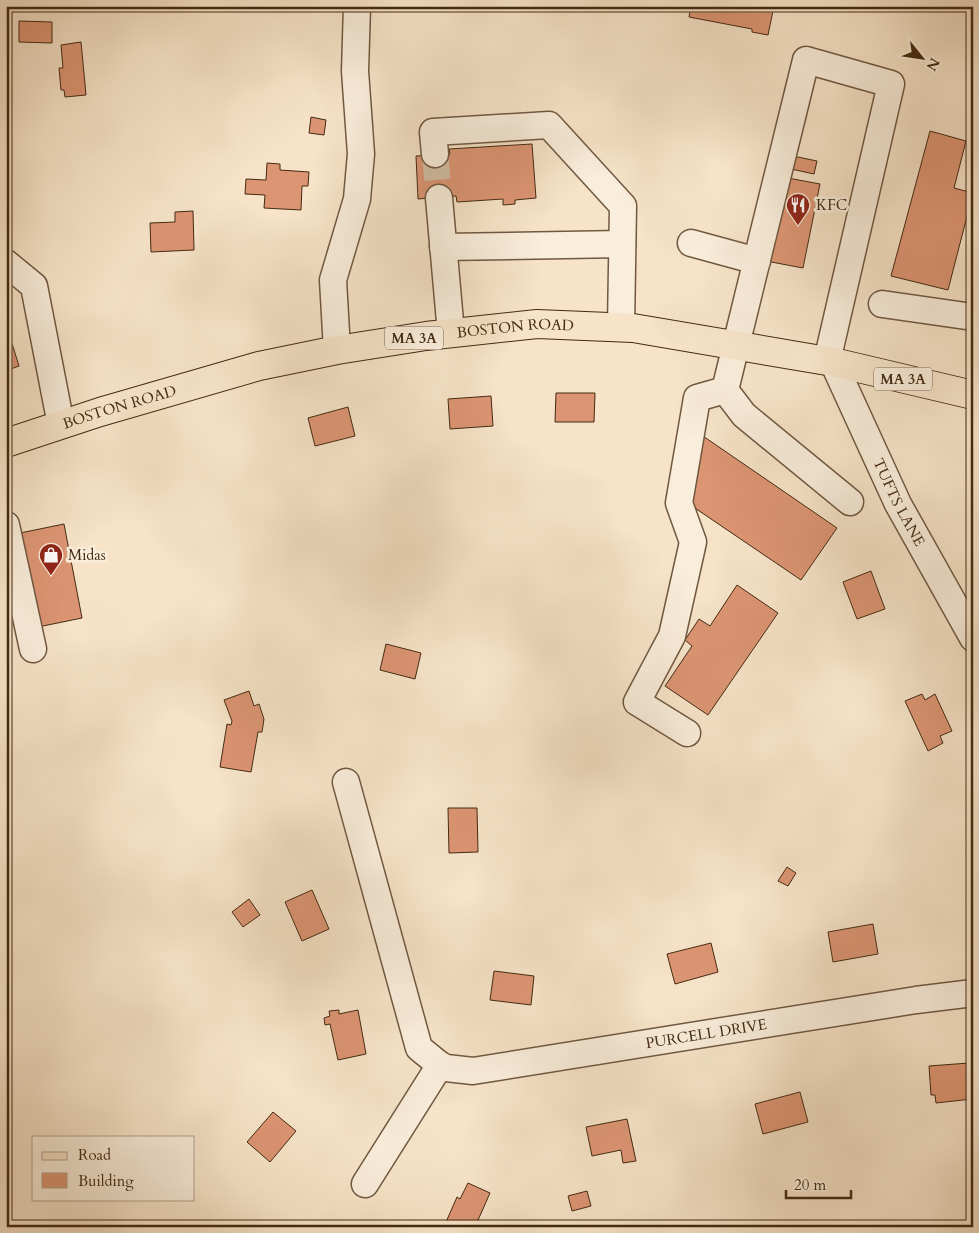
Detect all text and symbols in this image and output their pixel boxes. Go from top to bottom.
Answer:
north arrow [896,32,946,82]
text: N [922,54,944,74]
restaurant icon: KFC [785,192,811,226]
place label: KFC [816,195,847,215]
street label: BOSTON ROAD [456,314,574,343]
road number: MA 3A [385,326,443,349]
road number: MA 3A [874,368,932,390]
street label: BOSTON ROAD [60,380,179,434]
street label: TUFTS LANE [868,455,930,550]
shop icon: Midas [38,542,64,576]
place label: Midas [68,545,106,565]
street label: PURCELL DRIVE [644,1014,768,1053]
legend [32,1136,195,1200]
text: Road [78,1145,111,1165]
scale bar [786,1168,852,1200]
text: Building [78,1171,134,1191]
text: 20 m [794,1175,826,1195]

